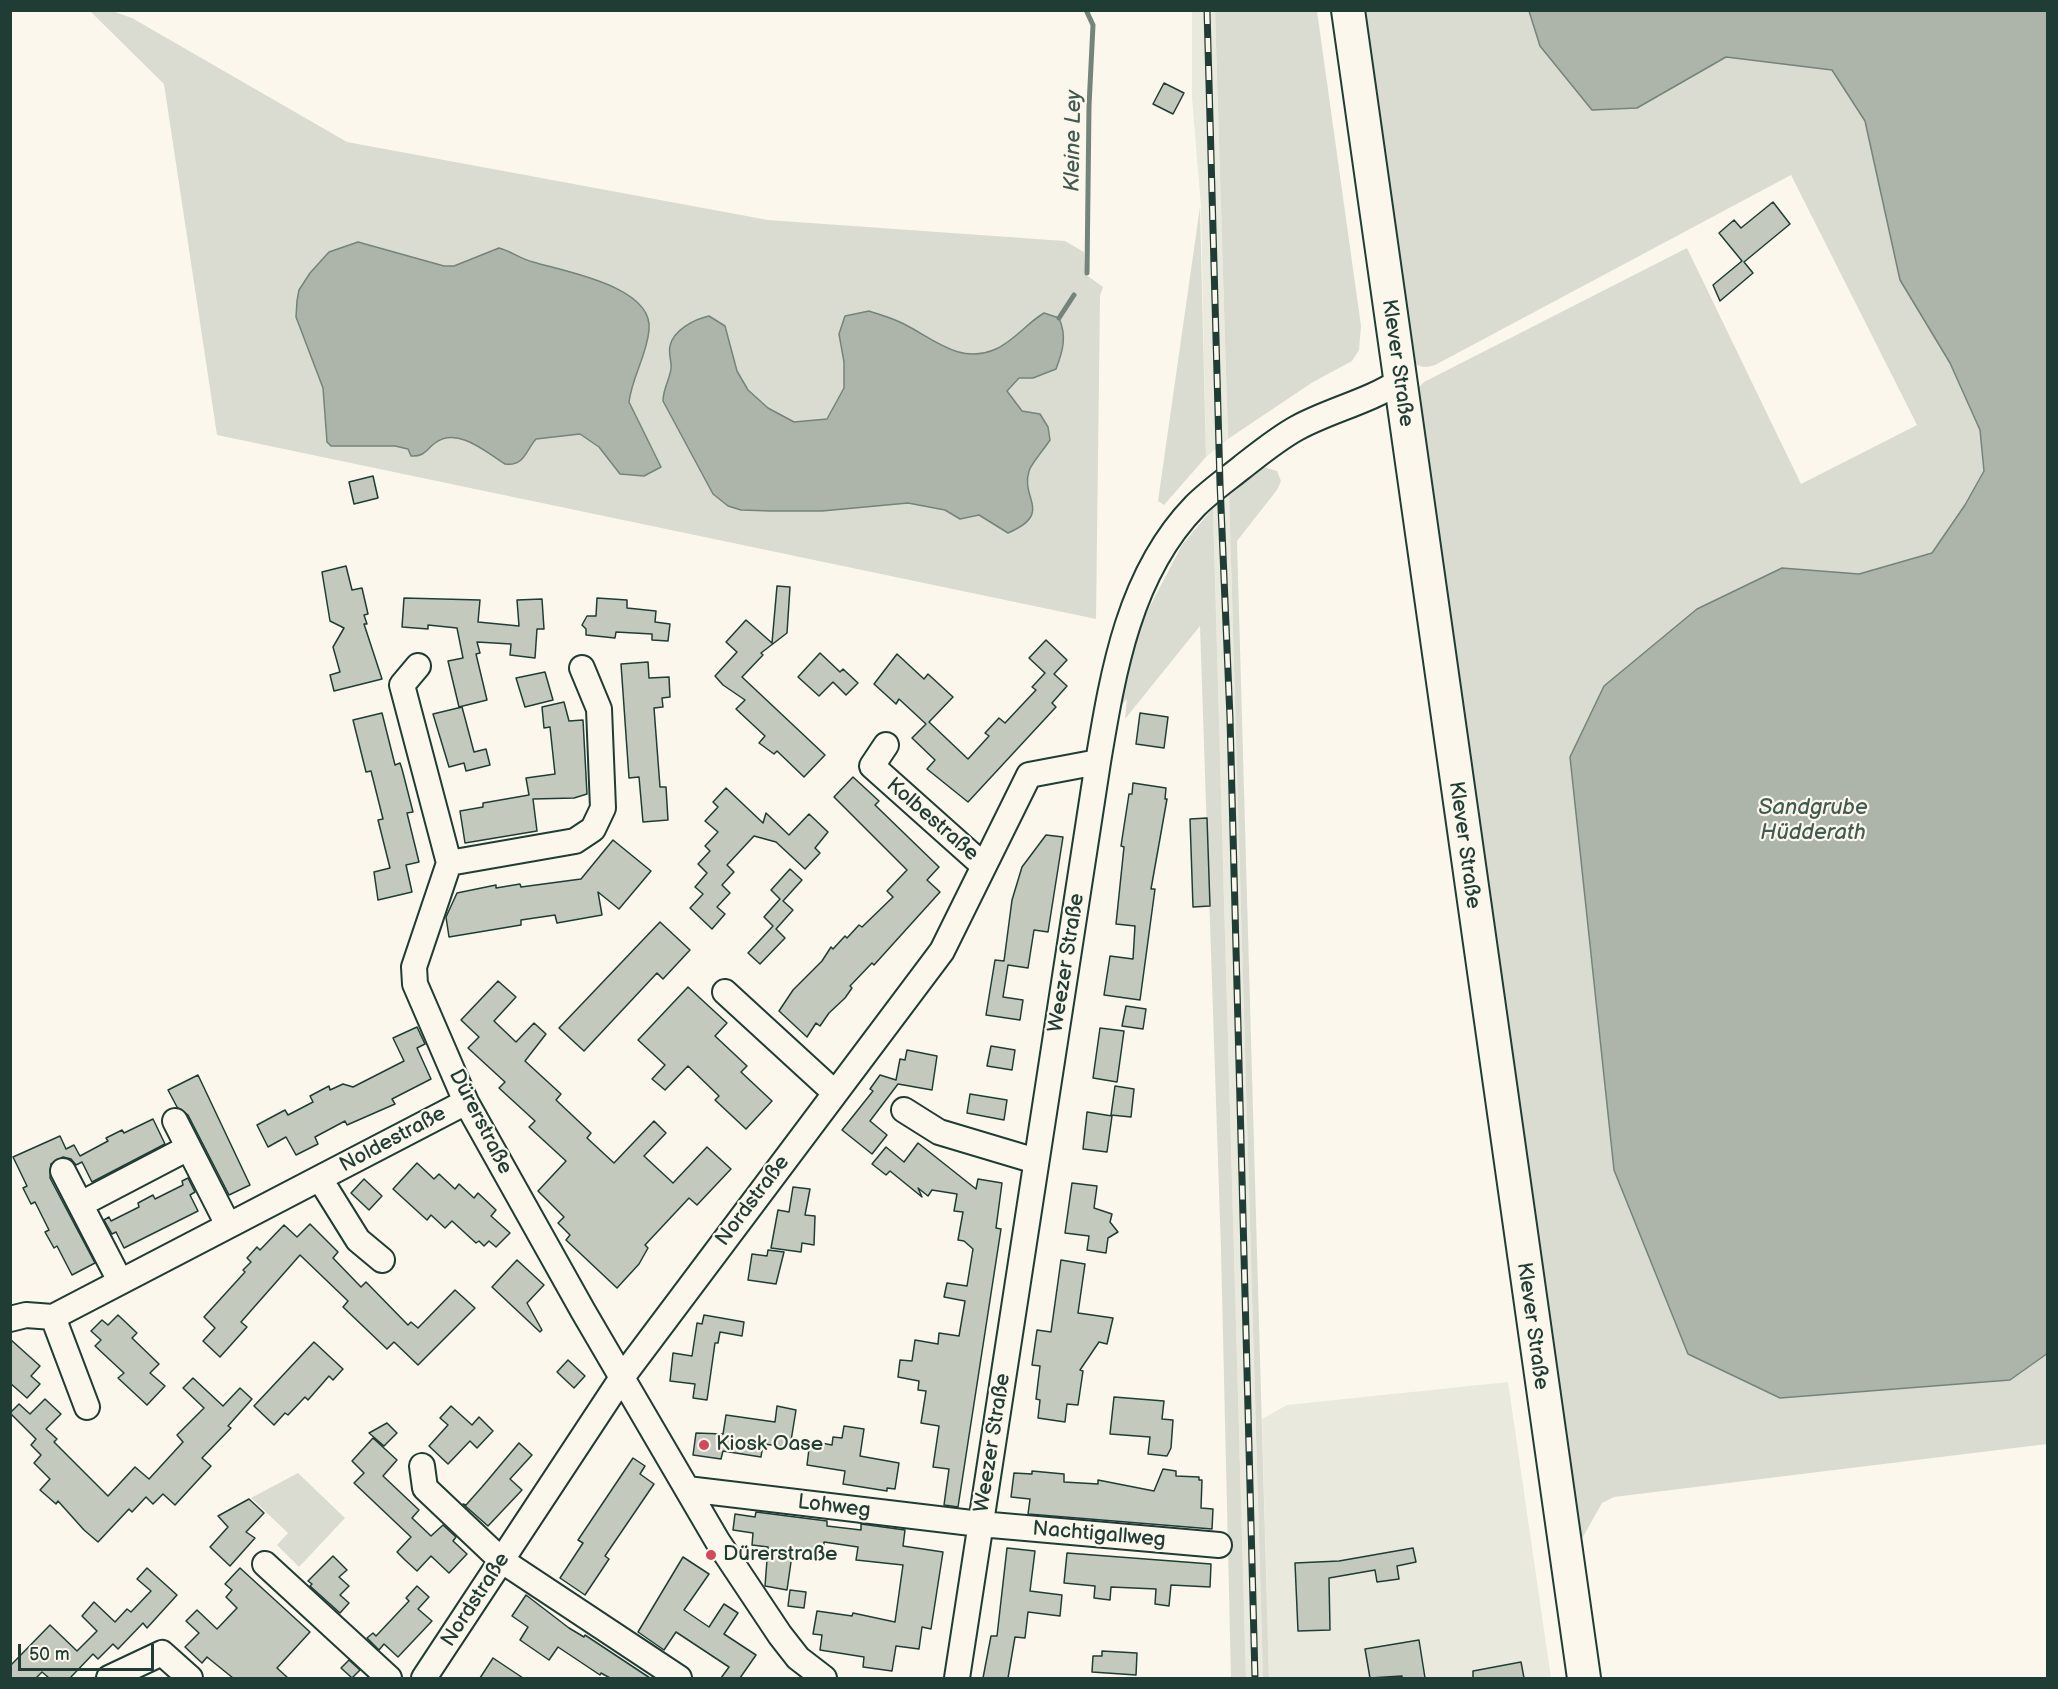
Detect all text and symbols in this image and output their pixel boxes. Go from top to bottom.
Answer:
water label: Kleine Ley [1060,90,1088,192]
street label: Klever Straße [1376,298,1418,428]
street label: Kolbestraße [881,773,983,867]
street label: Klever Straße [1443,780,1485,910]
water label: Sandgrube Hüdderath [1758,795,1868,846]
street label: Weezer Straße [1044,892,1090,1034]
street label: Dürerstraße [443,1065,517,1179]
street label: Noldestraße [336,1101,450,1179]
street label: Nordstraße [711,1151,795,1251]
street label: Klever Straße [1511,1261,1553,1391]
street label: Weezer Straße [970,1372,1016,1514]
place label: Kiosk Oase [716,1432,823,1458]
marker: Kiosk Oase [697,1438,711,1452]
street label: Lohweg [796,1490,872,1524]
street label: Nachtigallweg [1031,1517,1167,1553]
place label: Dürerstraße [723,1542,837,1568]
street label: Nordstraße [436,1548,516,1652]
marker: Dürerstraße [704,1548,718,1562]
scale bar [21,1632,158,1670]
text: 50 m [29,1644,70,1665]

